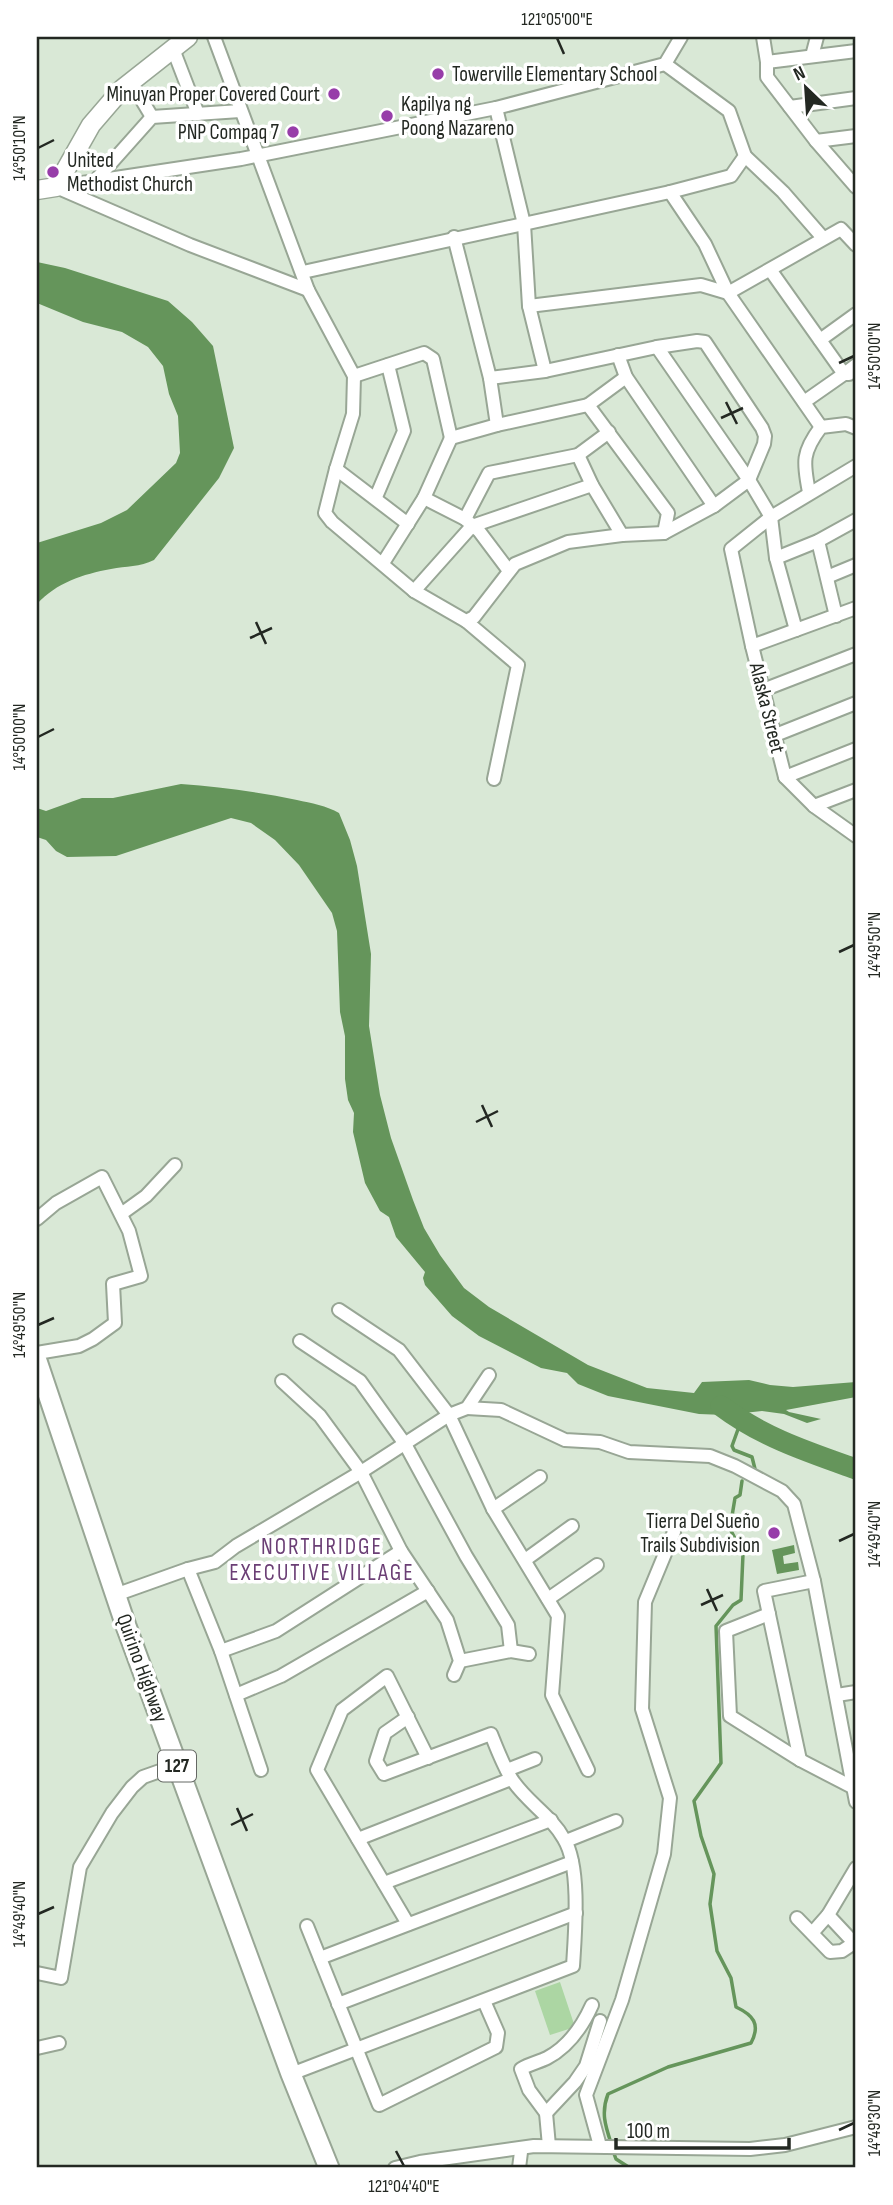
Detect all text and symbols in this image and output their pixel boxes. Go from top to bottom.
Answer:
text: 121°05'00"E [521,9,593,30]
north arrow [770,52,840,122]
text: N [790,61,809,87]
place label: Towerville Elementary School [452,62,658,87]
marker: Towerville Elementary School [430,66,446,82]
place label: Minuyan Proper Covered Court [107,82,320,107]
marker: Minuyan Proper Covered Court [326,86,342,102]
place label: Kapilya ng Poong Nazareno [401,92,514,141]
marker: Kapilya ng Poong Nazareno [379,108,395,124]
text: 14°50'10"N [9,115,30,181]
place label: PNP Compaq 7 [178,120,280,145]
marker: PNP Compaq 7 [285,124,301,140]
place label: United Methodist Church [67,148,193,197]
marker: United Methodist Church [45,164,61,180]
text: 14°50'00"N [864,322,885,390]
street label: Alaska Street [743,659,790,756]
text: 14°50'00"N [9,703,30,771]
text: 14°49'50"N [864,912,885,978]
text: 14°49'50"N [9,1292,30,1358]
text: 14°49'40"N [864,1501,885,1567]
place label: Tierra Del Sueño Trails Subdivision [640,1509,760,1558]
marker: Tierra Del Sueño Trails Subdivision [766,1525,782,1541]
district label: NORTHRIDGE EXECUTIVE VILLAGE [229,1533,415,1587]
street label: Quirino Highway [111,1610,173,1726]
road number: 127 [158,1750,196,1782]
text: 14°49'40"N [9,1881,30,1947]
text: 14°49'30"N [864,2090,885,2156]
scale bar [616,2107,790,2151]
text: 100 m [627,2119,670,2144]
text: 121°04'40"E [368,2176,440,2197]

